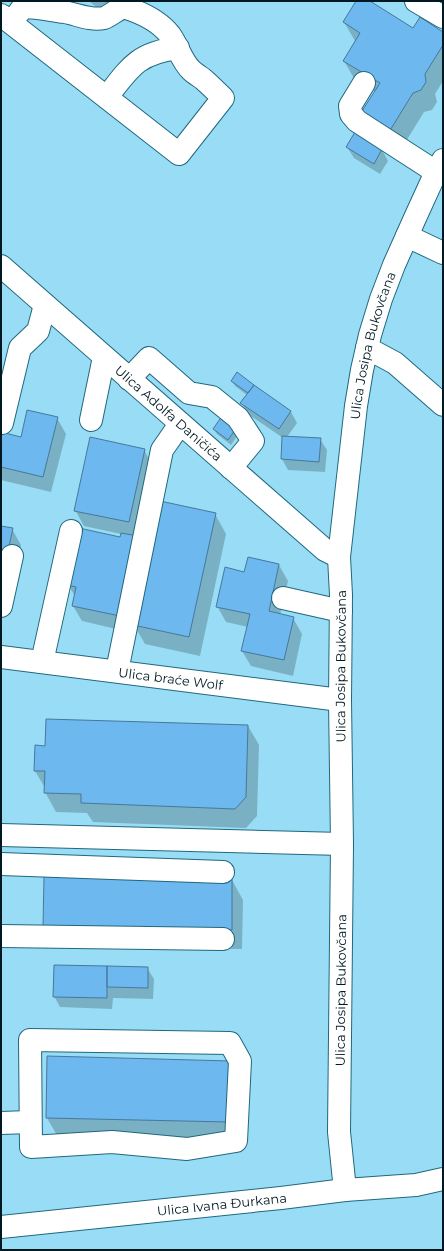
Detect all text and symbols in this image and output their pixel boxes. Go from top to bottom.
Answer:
street label: Ulica Josipa Bukovčana [347,269,399,420]
street label: Ulica Adolfa Daničića [112,362,226,464]
street label: Ulica Josipa Bukovčana [332,590,349,743]
street label: Ulica braće Wolf [117,664,224,693]
street label: Ulica Josipa Bukovčana [332,914,349,1067]
street label: Ulica Ivana Đurkana [156,1189,288,1219]

